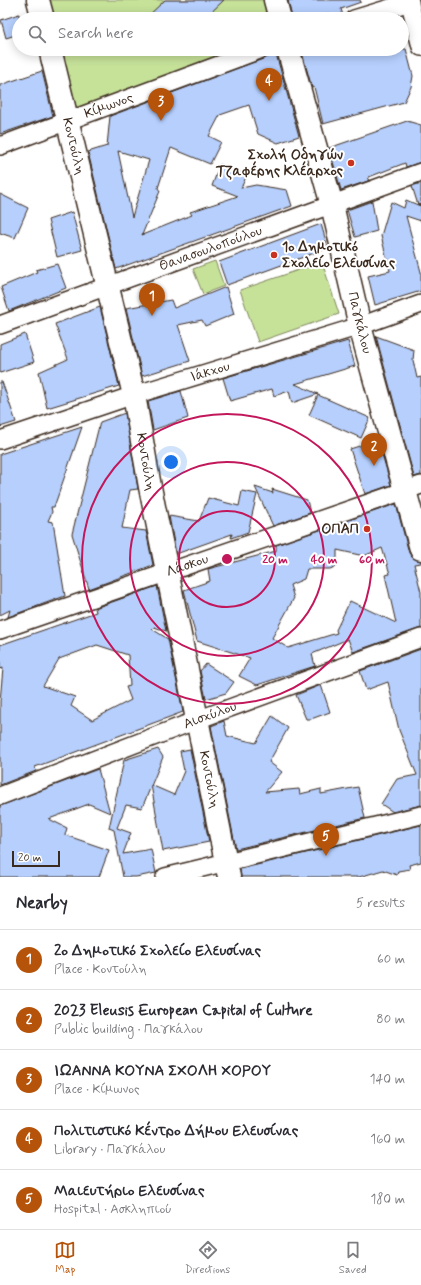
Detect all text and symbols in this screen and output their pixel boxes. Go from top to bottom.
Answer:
search box [12,12,409,56]
icon: search [26,23,48,45]
text: Search here [58,24,134,44]
pin: 4 [256,68,282,101]
street label: Κίμωνος [82,88,136,123]
pin: 3 [148,88,174,121]
street label: Κοντούλη [58,116,89,177]
place label: Σχολή Οδηγών Τζαφέρης Κλέαρχος [215,146,344,180]
marker: Σχολή Οδηγών Τζαφέρης Κλέαρχος [346,158,356,168]
street label: Θανασουλοπούλου [156,222,265,275]
place label: 1ο Δημοτικό Σχολείο Ελευσίνας [282,238,395,272]
marker: 1ο Δημοτικό Σχολείο Ελευσίνας [269,250,279,260]
pin: 1 [139,283,165,316]
street label: Παγκάλου [343,290,376,356]
street label: Ιάκχου [188,357,232,386]
street label: Κοντούλη [132,432,160,492]
pin: 2 [361,433,387,466]
your location [161,452,181,472]
place label: ΟΠΑΠ [321,520,359,538]
marker: ΟΠΑΠ [362,524,372,534]
street label: Λάσκου [164,550,211,581]
centre of rings [220,552,234,566]
text: 20 m [262,552,288,568]
text: 40 m [311,552,338,568]
text: 60 m [359,552,385,568]
street label: Αισχύλου [181,697,239,733]
street label: Κοντούλη [195,749,224,810]
pin: 5 [313,823,339,856]
scale bar [12,849,60,868]
text: 20 m [18,851,41,865]
text: Nearby [16,892,68,914]
text: 5 results [356,895,405,912]
text: 2ο Δημοτικό Σχολείο Ελευσίνας [54,941,261,961]
text: 1 [26,951,32,968]
text: 60 m [377,951,405,968]
text: Place · Κοντούλη [54,961,147,978]
text: 2023 Eleusis European Capital of Culture [54,1001,313,1021]
text: 2 [26,1011,32,1028]
text: 80 m [376,1011,405,1028]
text: Public building · Παγκάλου [54,1021,203,1038]
text: ΙΩΑΝΝΑ ΚΟΥΝΑ ΣΧΟΛΗ ΧΟΡΟΥ [54,1061,271,1081]
text: 3 [26,1071,32,1088]
text: 140 m [370,1071,405,1088]
text: Place · Κίμωνος [54,1081,140,1098]
text: Πολιτιστικό Κέντρο Δήμου Ελευσίνας [54,1121,298,1141]
text: 4 [25,1131,33,1148]
text: 160 m [370,1131,405,1148]
text: Library · Παγκάλου [54,1141,165,1158]
text: Μαιευτήριο Ελευσίνας [54,1181,204,1201]
text: 5 [25,1191,33,1208]
text: 180 m [370,1191,405,1208]
text: Hospital · Ασκληπιού [54,1201,172,1218]
tab: Map [54,1239,76,1277]
tab: Directions [185,1239,230,1277]
tab: Saved [339,1239,367,1277]

